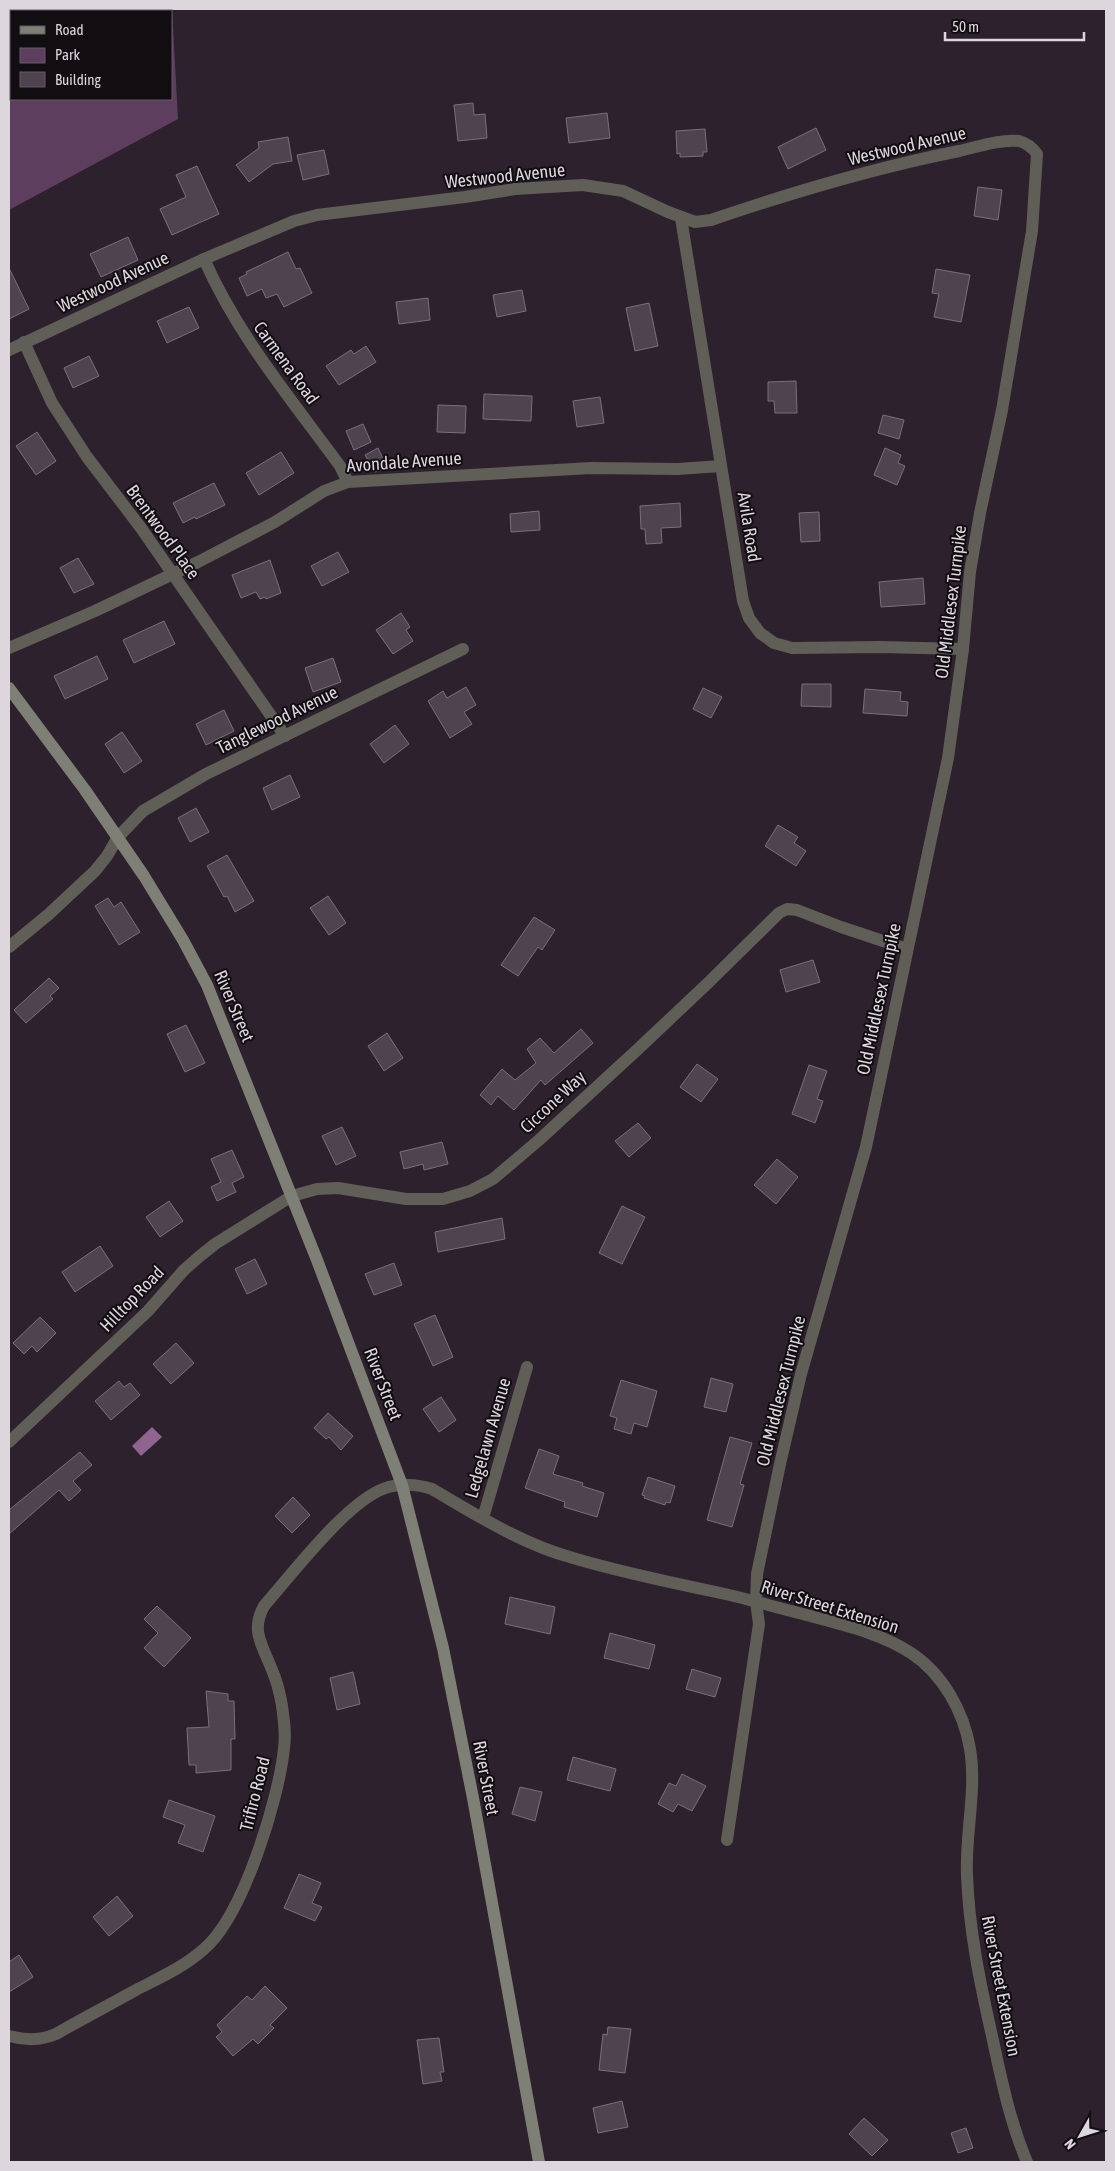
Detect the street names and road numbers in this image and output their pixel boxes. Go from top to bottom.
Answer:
street label: Westwood Avenue [846,122,968,169]
street label: Westwood Avenue [444,159,566,192]
street label: Westwood Avenue [54,247,172,317]
street label: Carmena Road [249,317,323,408]
street label: Avondale Avenue [346,447,462,476]
street label: Brentwood Place [122,481,205,583]
street label: Avila Road [734,491,765,563]
street label: Old Middlesex Turnpike [931,524,970,680]
street label: Tanglewood Avenue [213,681,341,758]
street label: Old Middlesex Turnpike [852,921,905,1077]
street label: River Street [210,967,259,1045]
street label: Ciccone Way [516,1066,590,1137]
street label: Hilltop Road [95,1262,168,1336]
street label: Old Middlesex Turnpike [752,1313,809,1468]
street label: River Street [360,1345,407,1423]
street label: Ledgelawn Avenue [460,1375,515,1500]
street label: River Street Extension [759,1576,902,1637]
street label: River Street [469,1739,504,1817]
street label: Trifiro Road [235,1754,274,1833]
street label: River Street Extension [978,1914,1025,2058]

